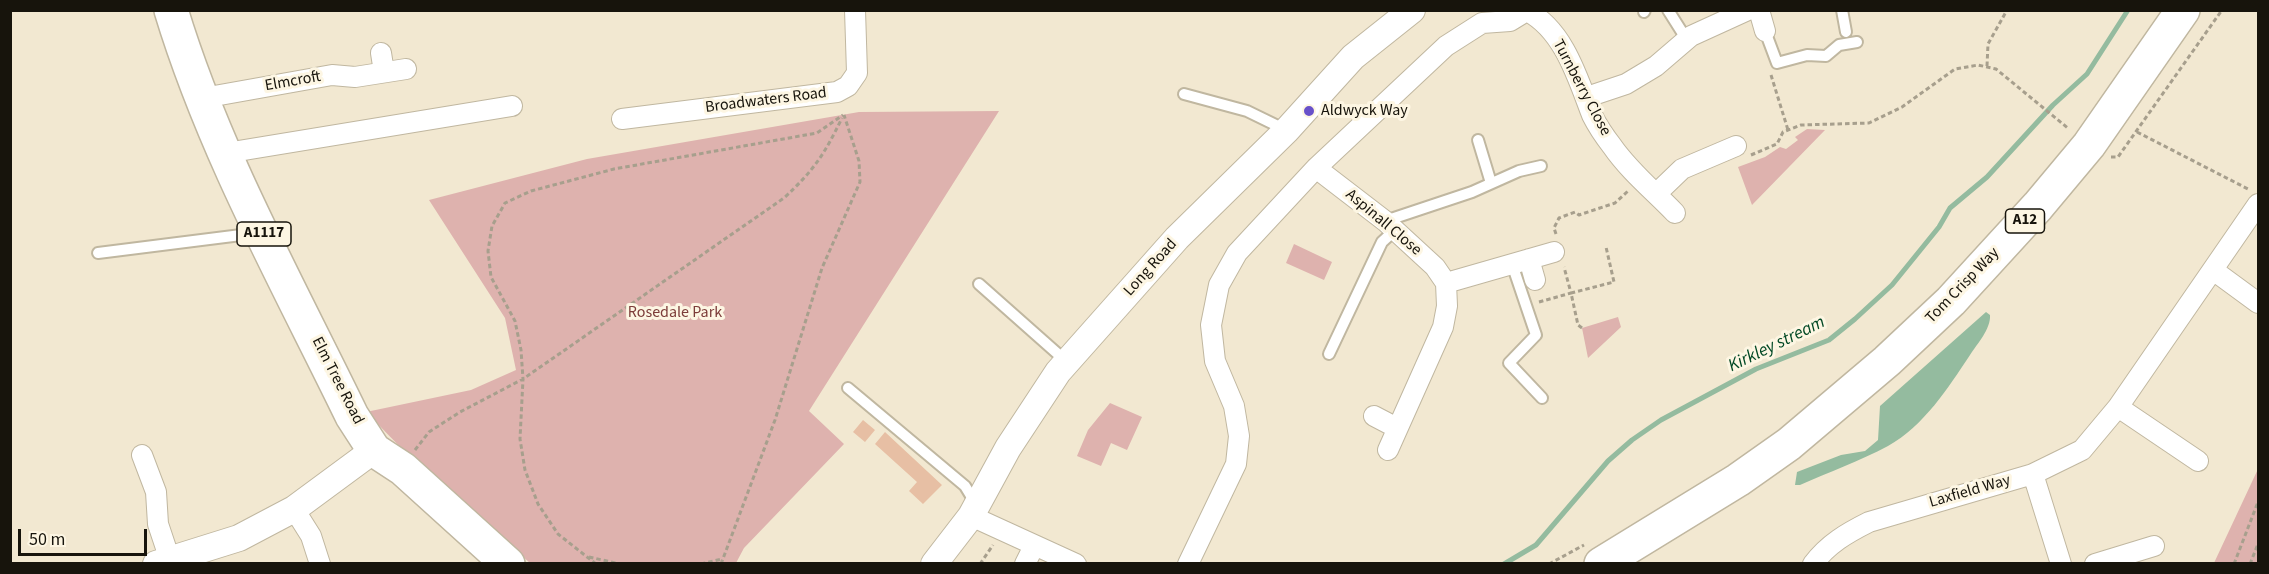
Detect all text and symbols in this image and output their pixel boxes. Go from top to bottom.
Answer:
street label: Turnberry Close [1548,37,1614,139]
street label: Elmcroft [263,68,323,96]
street label: Broadwaters Road [704,84,828,118]
place label: Aldwyck Way [1321,101,1408,121]
marker: Aldwyck Way [1302,104,1316,118]
street label: Aspinall Close [1341,186,1425,260]
road number: A12 [2006,209,2044,233]
road number: A1117 [237,222,291,246]
street label: Long Road [1120,235,1182,301]
street label: Tom Crisp Way [1922,244,2004,328]
park label: Rosedale Park [628,303,722,323]
water label: Kirkley stream [1725,312,1829,378]
street label: Elm Tree Road [307,334,367,428]
street label: Laxfield Way [1927,471,2013,513]
scale bar [21,517,150,555]
text: 50 m [29,527,65,552]

